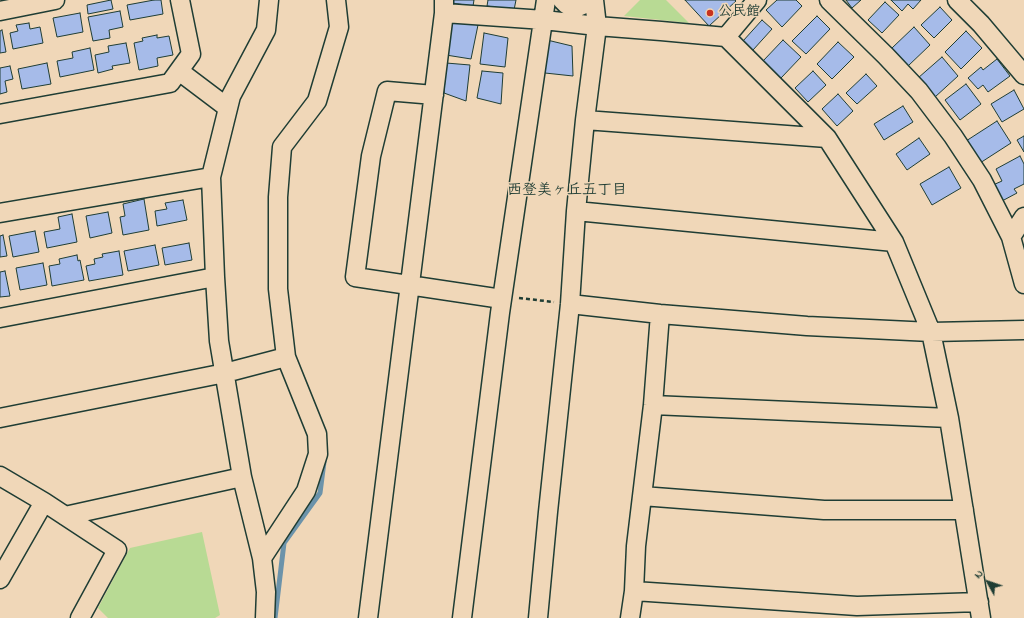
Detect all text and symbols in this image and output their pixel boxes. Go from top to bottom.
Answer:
place label: 公民館 [718,5,760,21]
marker: 公民館 [705,8,715,18]
district label: 西登美ヶ丘五丁目 [507,183,627,201]
north arrow [968,562,1008,602]
text: N [970,566,987,582]

